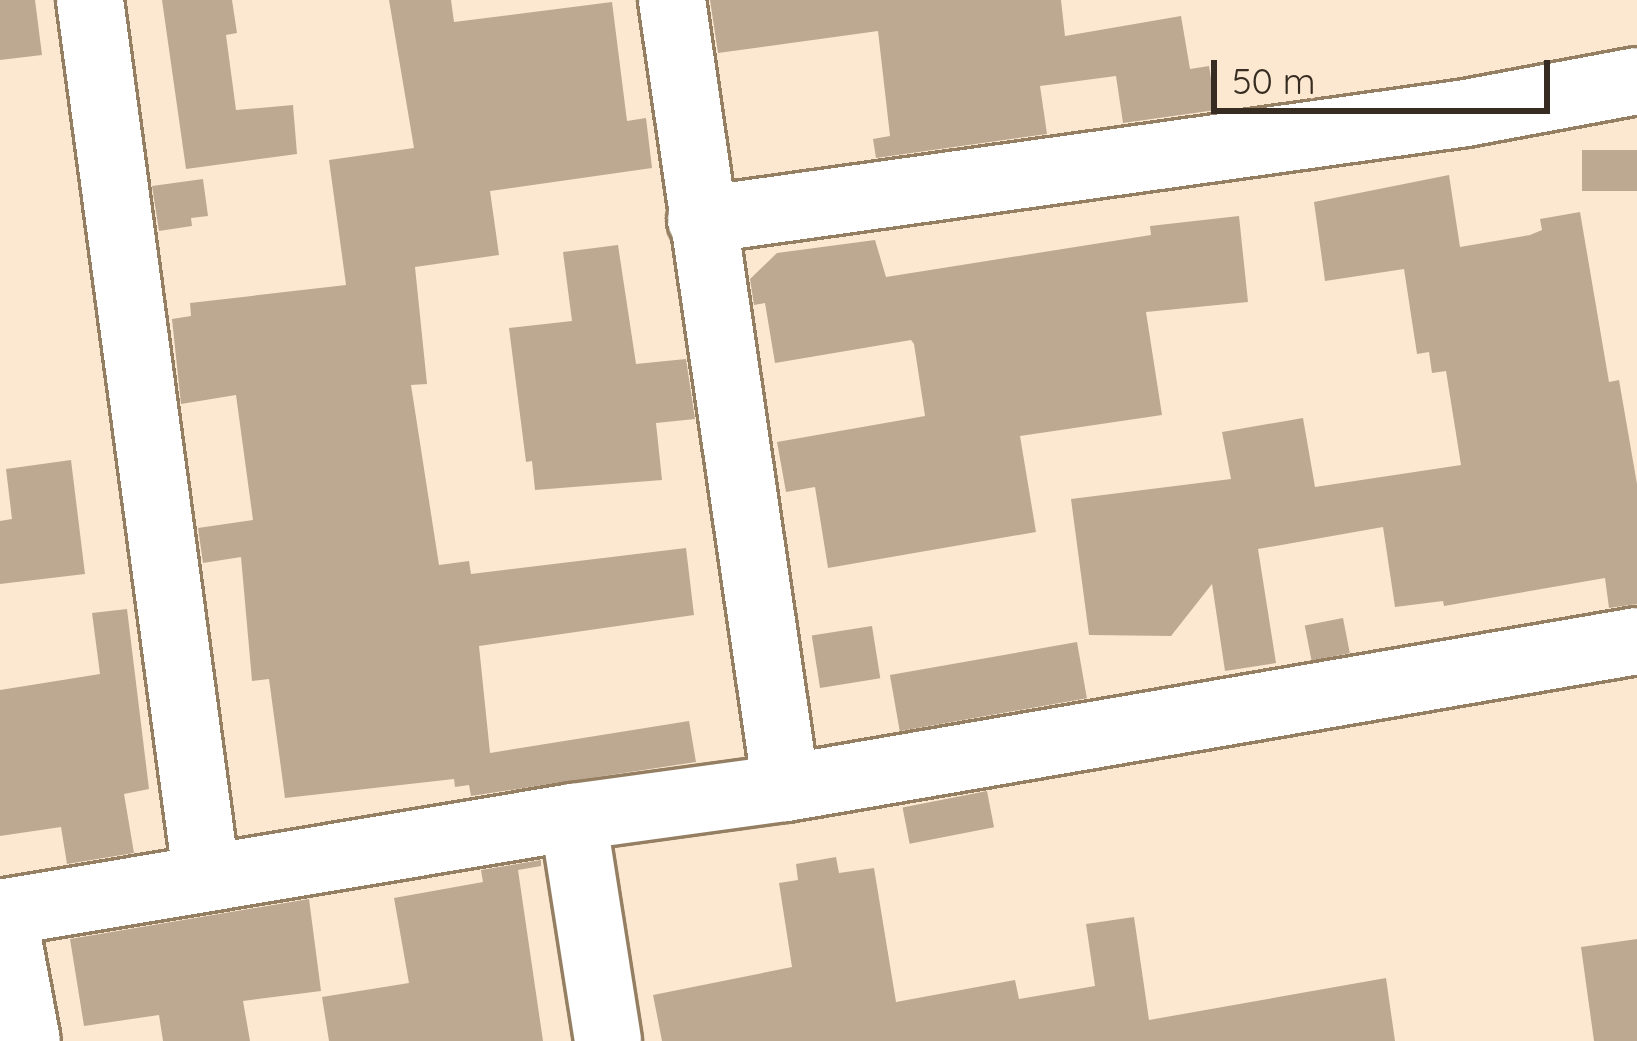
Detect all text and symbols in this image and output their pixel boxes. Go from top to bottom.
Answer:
scale bar [1217,36,1556,110]
text: 50 m [1232,58,1316,103]

